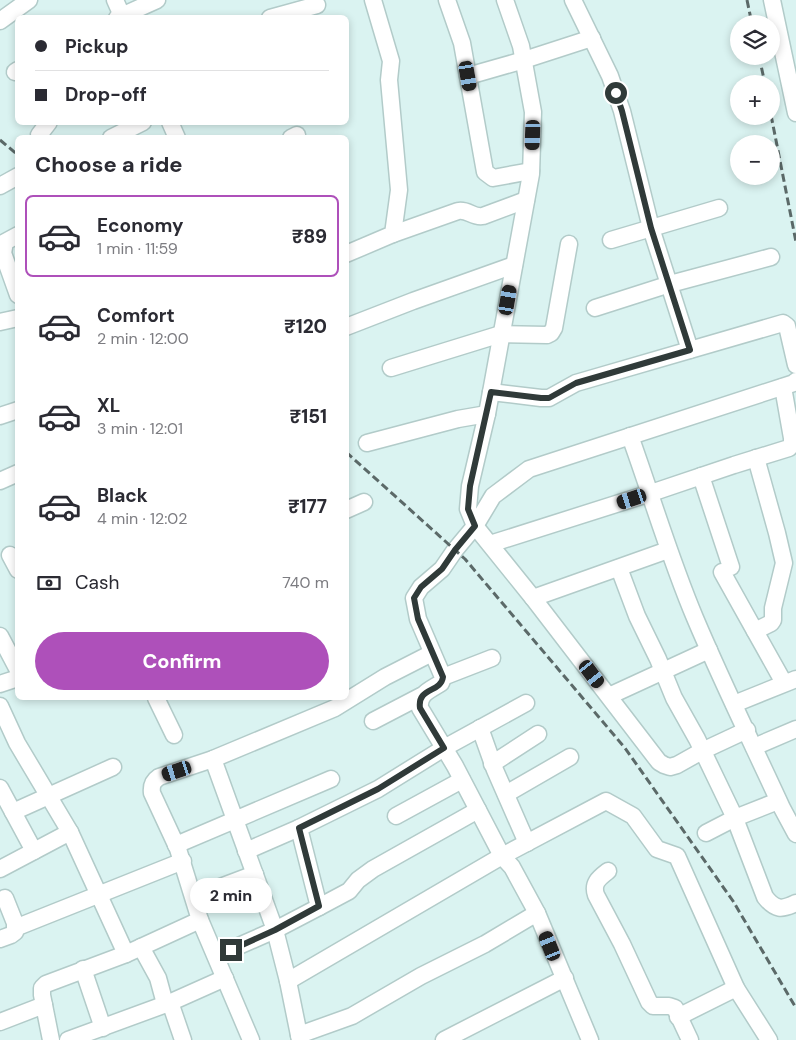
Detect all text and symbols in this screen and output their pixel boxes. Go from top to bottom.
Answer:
map controls [730,15,780,185]
button: layers [730,15,780,65]
text: Pickup [65,34,129,59]
car [458,60,477,92]
button: + [730,75,780,125]
text: Drop-off [65,82,147,107]
route start [605,82,627,104]
car [524,120,541,150]
button: − [730,135,780,185]
text: Choose a ride [35,150,183,179]
text: Economy [97,213,184,238]
icon: car [37,214,82,259]
text: ₹89 [292,224,327,249]
text: 1 min · 11:59 [97,238,178,259]
car [498,284,517,316]
text: Comfort [97,303,175,328]
icon: car [37,304,82,349]
text: ₹120 [284,314,327,339]
text: 2 min · 12:00 [97,328,189,349]
text: XL [97,393,120,418]
icon: car [37,394,82,439]
text: ₹151 [289,404,327,429]
text: 3 min · 12:01 [97,418,183,439]
text: Black [97,483,148,508]
icon: car [37,484,82,529]
car [615,487,648,511]
text: ₹177 [288,494,327,519]
text: 4 min · 12:02 [97,508,187,529]
icon: cash [35,569,63,597]
text: Cash [75,570,119,595]
text: 740 m [282,572,329,593]
button: Confirm [35,632,329,690]
car [576,658,607,690]
car [160,759,193,783]
callout: 2 min [190,878,272,912]
text: 2 min [210,885,252,906]
car [537,929,562,963]
route end [220,939,242,961]

